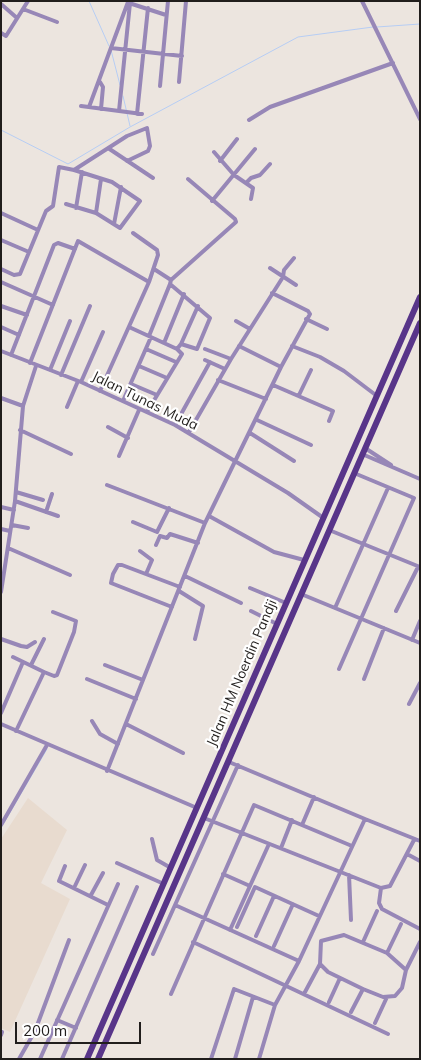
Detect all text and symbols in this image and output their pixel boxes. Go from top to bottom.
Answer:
street label: Jalan Tunas Muda [89,368,201,434]
street label: Jalan HM Noerdin Pandji [203,597,281,749]
scale bar [18,1012,144,1044]
text: 200 m [23,1021,67,1040]

